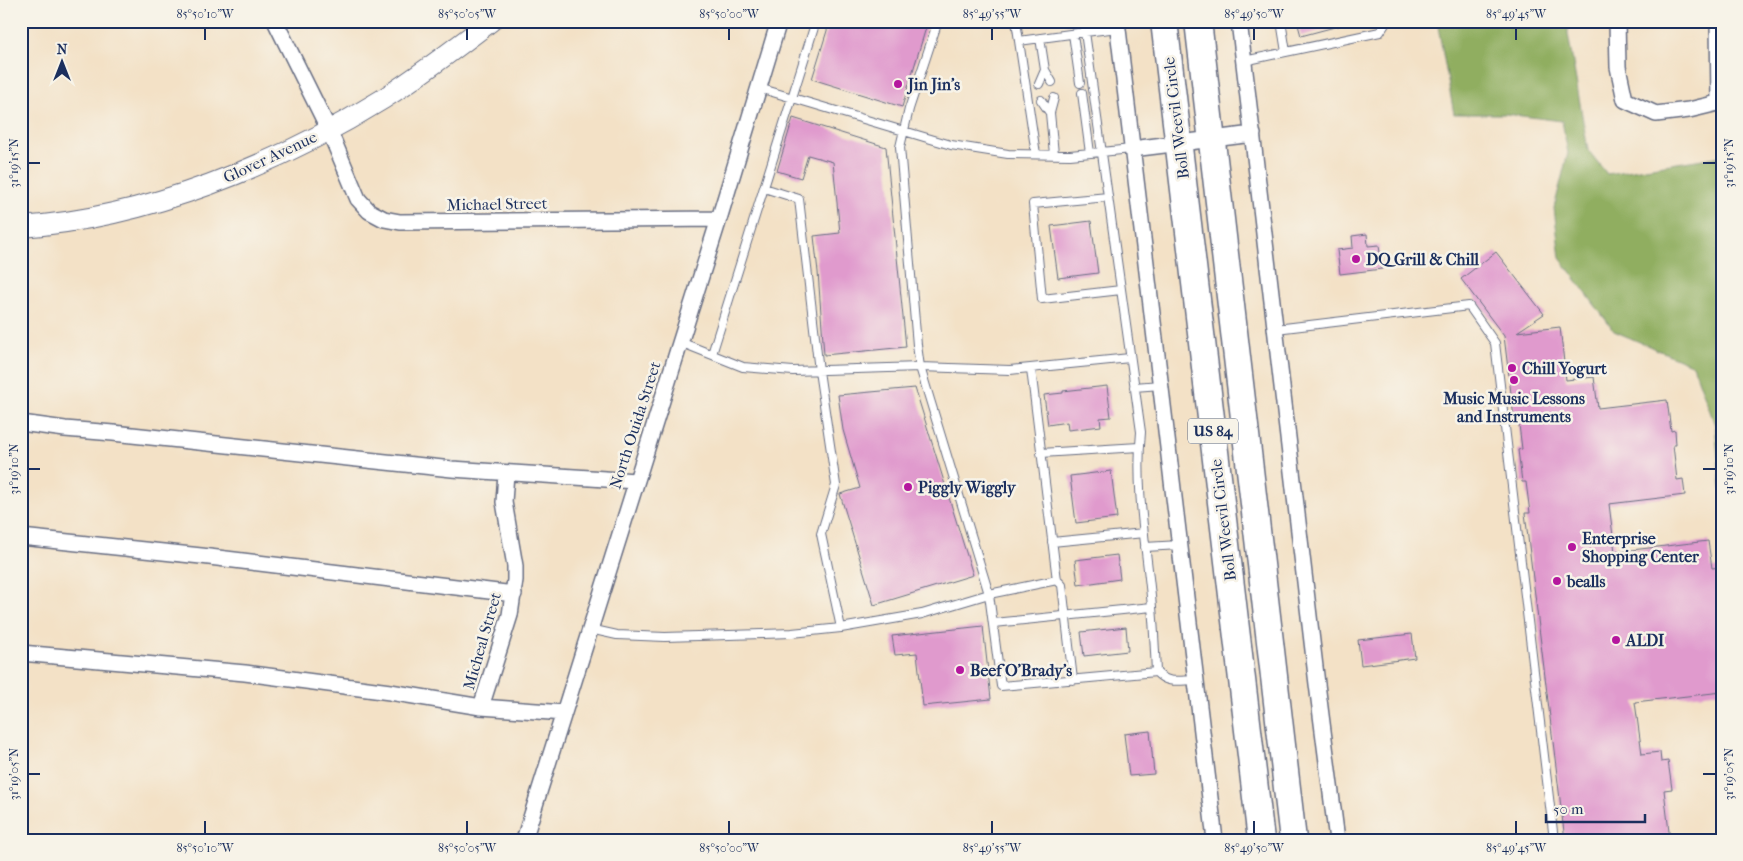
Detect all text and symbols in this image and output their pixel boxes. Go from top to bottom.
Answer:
text: 85°50'10"W [176,7,235,21]
text: 85°50'05"W [438,7,497,21]
text: 85°50'00"W [699,7,760,21]
text: 85°49'55"W [963,7,1022,21]
text: 85°49'50"W [1224,7,1285,21]
text: 85°49'45"W [1486,7,1547,21]
north arrow [38,38,88,88]
text: N [57,41,68,58]
street label: Boll Weevil Circle [1159,56,1193,180]
place label: Jin Jin's [906,75,960,95]
marker: Jin Jin's [892,78,904,90]
street label: Glover Avenue [220,127,320,187]
text: 31°19'15"N [7,138,21,188]
text: 31°19'15"N [1722,138,1736,188]
street label: Michael Street [447,194,548,214]
place label: DQ Grill & Chill [1366,250,1480,269]
marker: DQ Grill & Chill [1350,253,1362,265]
street label: North Ouida Street [605,359,665,491]
place label: Chill Yogurt [1522,359,1607,379]
marker: Chill Yogurt [1506,362,1518,374]
marker: Music Music Lessons and Instruments [1508,374,1520,386]
place label: Music Music Lessons and Instruments [1442,389,1585,426]
road number: US 84 [1188,418,1238,444]
text: 31°19'10"N [7,443,21,495]
text: 31°19'10"N [1722,443,1736,495]
street label: Boll Weevil Circle [1206,458,1240,582]
place label: Piggly Wiggly [918,478,1017,498]
marker: Piggly Wiggly [902,481,914,493]
place label: Enterprise Shopping Center [1582,529,1700,567]
marker: Enterprise Shopping Center [1566,541,1578,553]
place label: bealls [1566,572,1606,591]
marker: bealls [1551,575,1563,587]
street label: Micheal Street [459,590,505,692]
place label: ALDI [1625,631,1665,650]
marker: ALDI [1610,634,1622,646]
place label: Beef O'Brady's [970,661,1072,681]
marker: Beef O'Brady's [954,664,966,676]
text: 31°19'05"N [7,748,21,800]
text: 31°19'05"N [1722,748,1736,800]
scale bar [1546,791,1644,823]
text: 50 m [1553,800,1584,818]
text: 85°50'10"W [176,841,235,855]
text: 85°50'05"W [438,841,497,855]
text: 85°50'00"W [699,841,760,855]
text: 85°49'55"W [963,841,1022,855]
text: 85°49'50"W [1224,841,1285,855]
text: 85°49'45"W [1486,841,1547,855]

